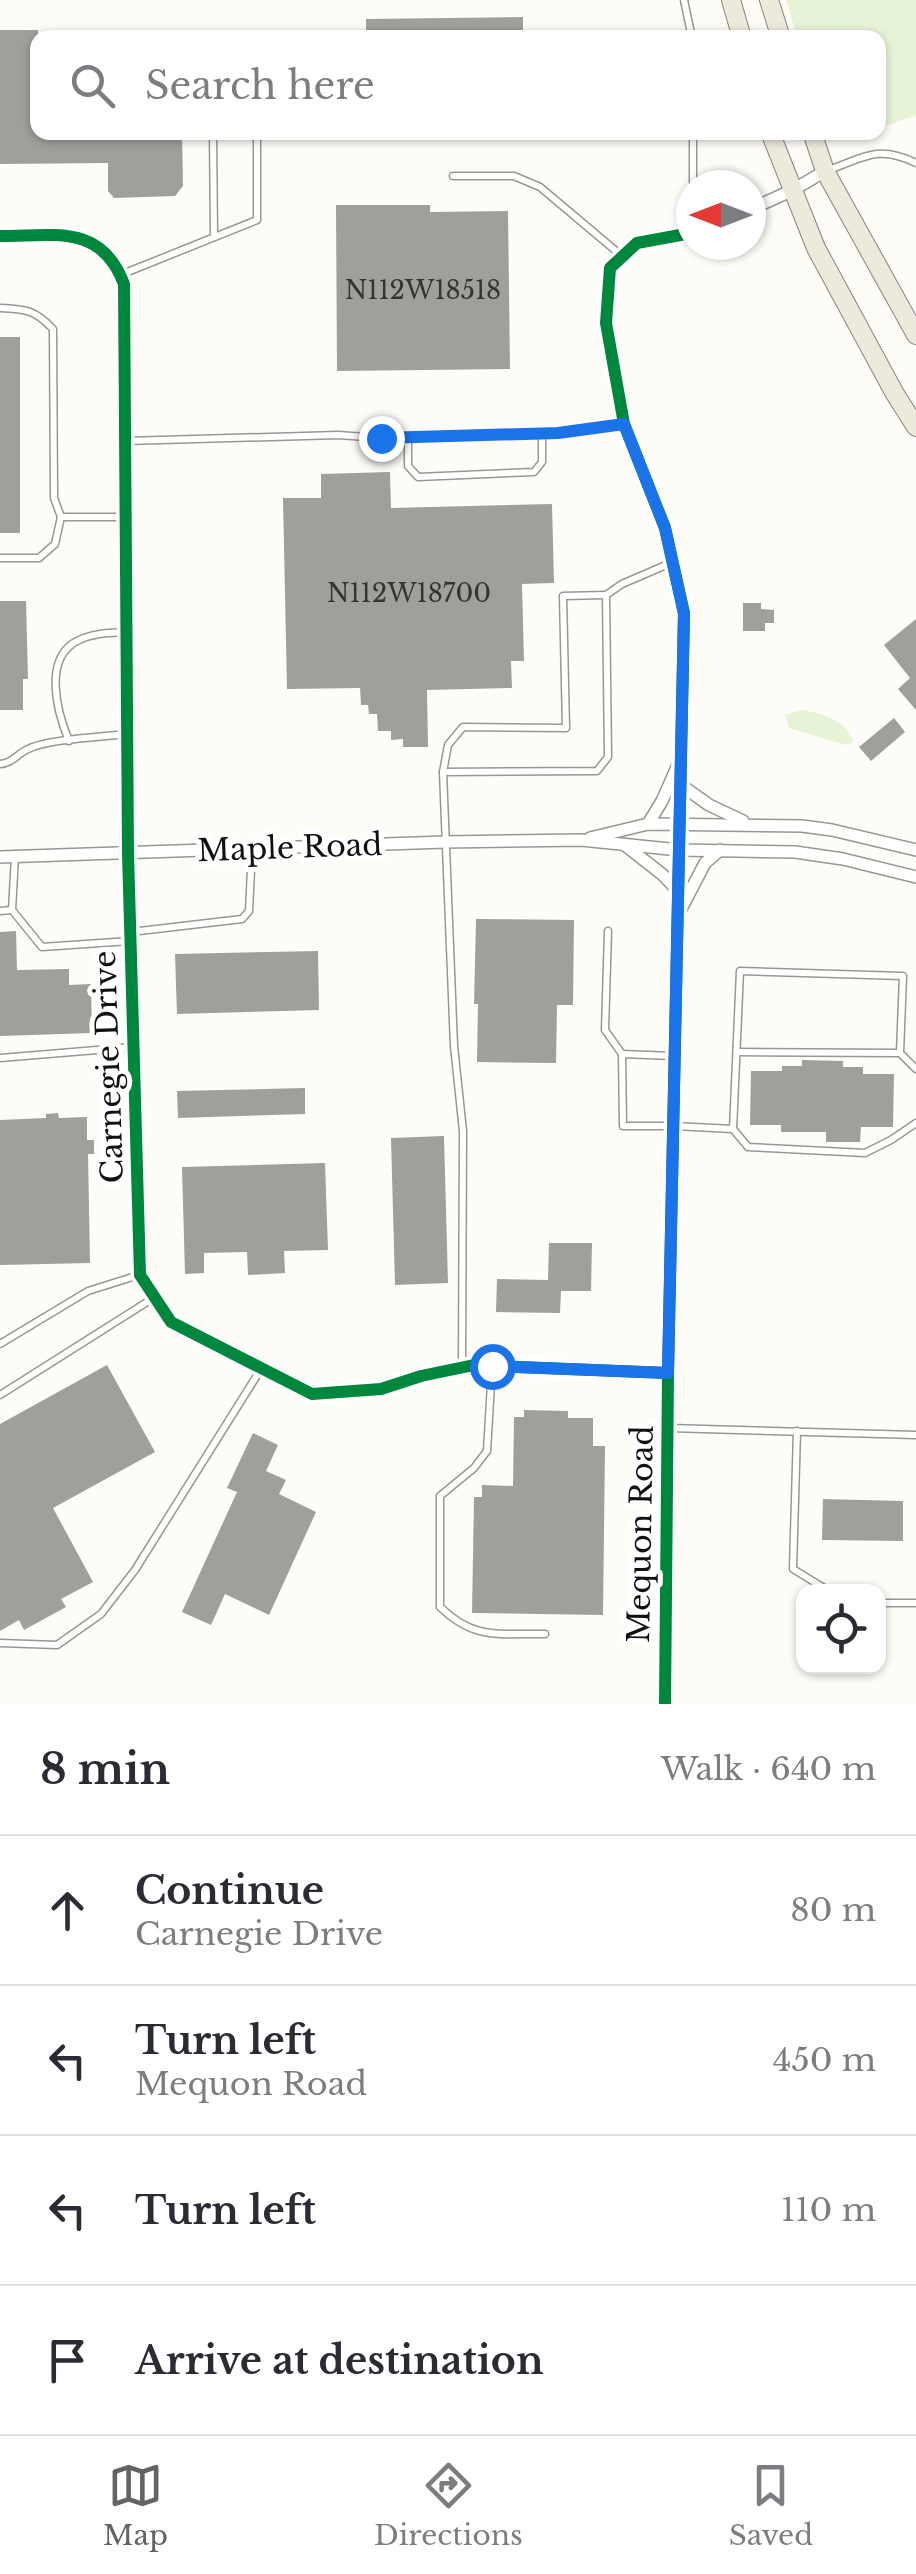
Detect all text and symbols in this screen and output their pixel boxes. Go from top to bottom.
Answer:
search box [30,30,886,140]
icon: search [65,58,120,113]
text: Search here [145,62,375,109]
north arrow [676,170,766,260]
house number: N112W18518 [345,275,501,306]
route end [359,416,405,462]
house number: N112W18700 [327,578,491,609]
street label: Maple Road [197,826,383,869]
street label: Carnegie Drive [86,950,131,1184]
route start [470,1344,516,1390]
street label: Mequon Road [620,1425,661,1643]
map controls [796,1584,886,1674]
button: locate [796,1584,886,1674]
text: 8 min [40,1743,170,1795]
text: Walk · 640 m [661,1749,876,1789]
text: Continue [135,1867,324,1914]
icon: ahead [40,1883,95,1938]
text: 80 m [790,1890,876,1930]
text: Carnegie Drive [135,1914,383,1954]
text: Turn left [135,2017,316,2064]
icon: left [40,2033,95,2088]
text: 450 m [773,2040,876,2080]
text: Mequon Road [135,2064,367,2104]
icon: left [40,2183,95,2238]
text: Turn left [135,2187,316,2234]
text: 110 m [781,2190,876,2230]
icon: arrive [40,2333,95,2388]
text: Arrive at destination [135,2337,544,2384]
tab: Map [103,2458,168,2553]
tab: Directions [374,2458,523,2553]
tab: Saved [729,2458,813,2553]

